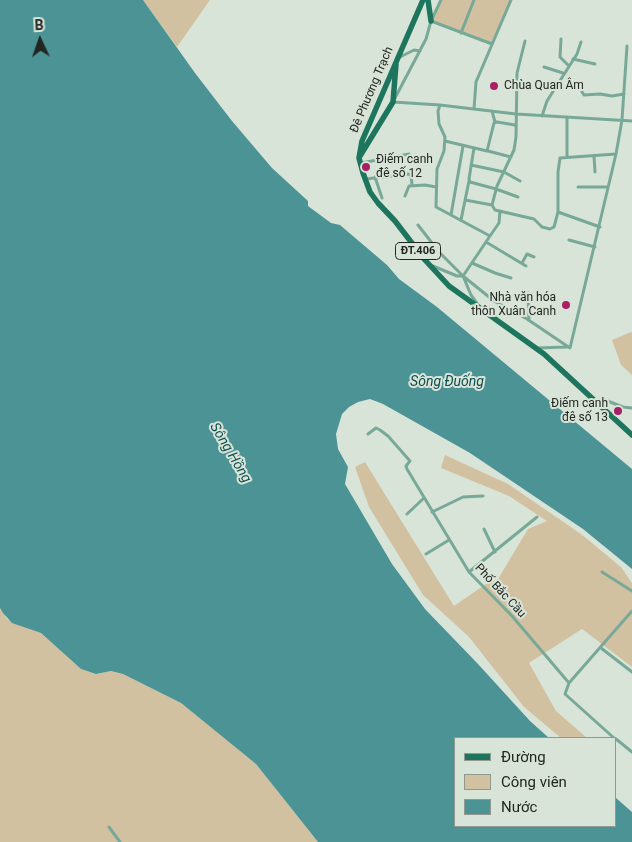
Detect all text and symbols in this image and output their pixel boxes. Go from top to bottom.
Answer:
north arrow [15,15,65,65]
text: B [34,17,44,33]
street label: Đê Phương Trạch [347,45,397,135]
place label: Chùa Quan Âm [504,79,584,93]
marker: Chùa Quan Âm [488,80,500,92]
place label: Điếm canh đê số 12 [376,153,433,181]
marker: Điếm canh đê số 12 [360,161,372,173]
road number: ĐT.406 [396,242,440,260]
place label: Nhà văn hóa thôn Xuân Canh [471,291,556,319]
marker: Nhà văn hóa thôn Xuân Canh [560,299,572,311]
water label: Sông Đuống [410,374,484,390]
place label: Điếm canh đê số 13 [551,397,608,425]
marker: Điếm canh đê số 13 [612,405,624,417]
water label: Sông Hồng [206,420,254,486]
street label: Phố Bắc Cầu [471,561,529,621]
legend [454,737,617,827]
text: Đường [501,748,546,766]
text: Công viên [501,773,567,791]
text: Nước [501,798,537,816]

